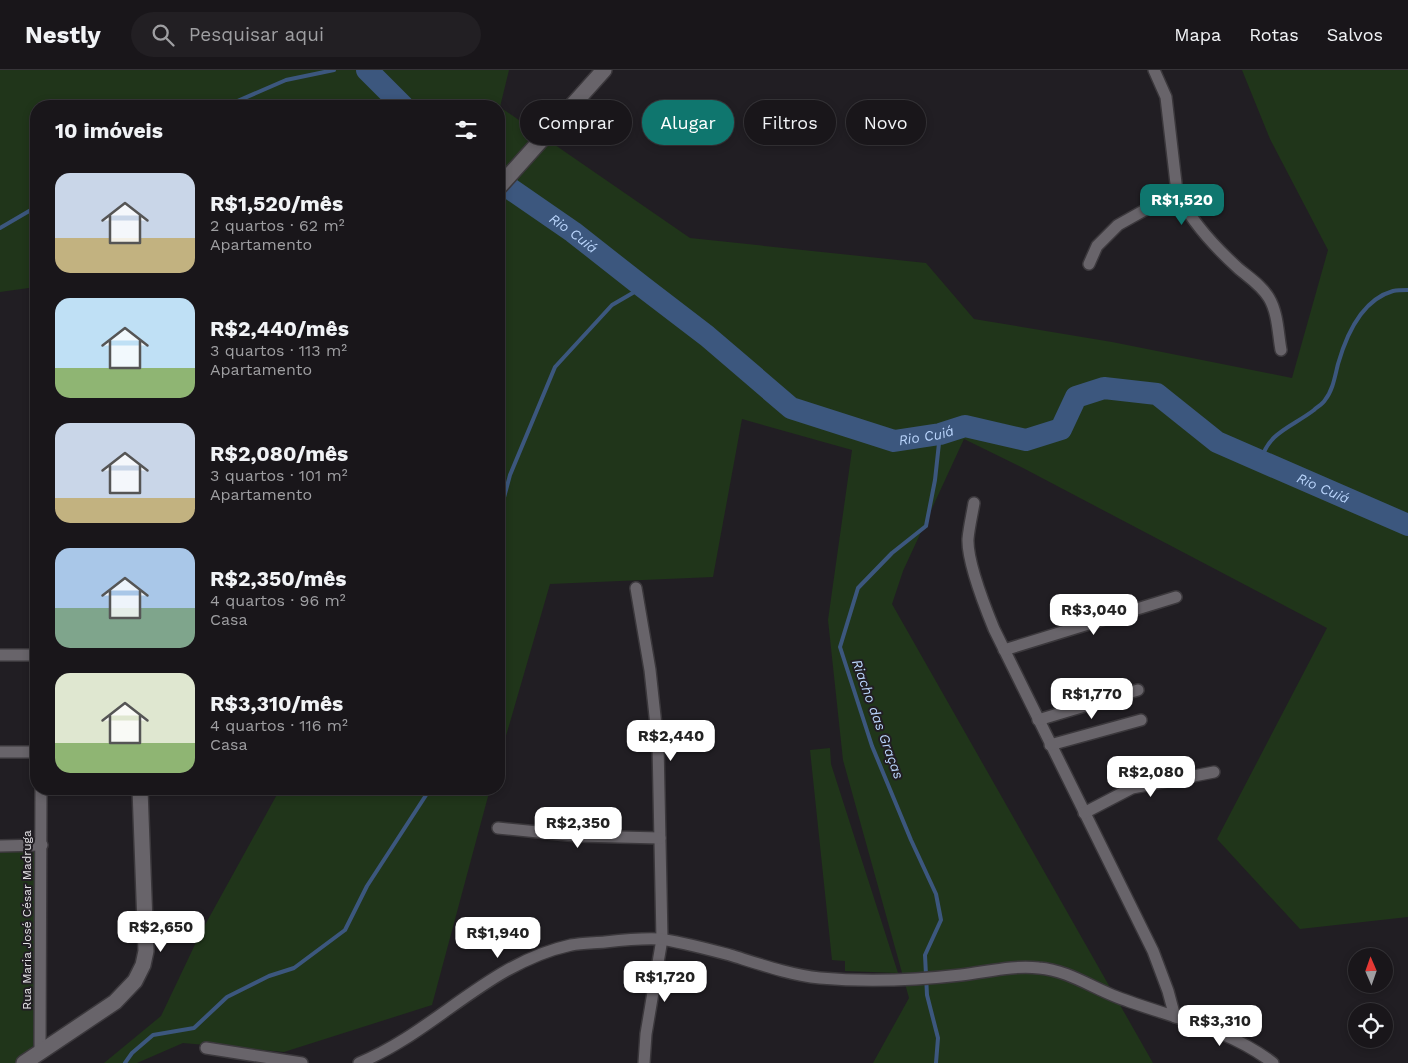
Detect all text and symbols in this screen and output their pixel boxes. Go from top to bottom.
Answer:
search box [131,12,481,57]
text: Nestly [25,21,101,49]
icon: search [149,21,177,49]
text: Pesquisar aqui [189,23,324,46]
text: Mapa [1174,24,1221,45]
text: Rotas [1249,24,1299,45]
text: Salvos [1327,24,1383,45]
chip: Comprar [520,100,632,145]
chip: Alugar [642,100,734,145]
chip: Filtros [744,100,836,145]
chip: Novo [846,100,926,145]
icon: filters [452,116,480,144]
text: 10 imóveis [55,118,163,143]
pin: R$1,520 [1136,184,1228,226]
text: R$1,520 [1151,190,1213,209]
text: R$1,520/mês [210,191,343,216]
icon: home [95,193,155,253]
water label: Rio Cuiá [546,210,601,256]
text: 2 quartos · 62 m² [210,216,345,235]
text: Apartamento [210,235,312,254]
text: R$2,440/mês [210,316,349,341]
icon: home [95,318,155,378]
text: 3 quartos · 113 m² [210,341,347,360]
text: Apartamento [210,360,312,379]
water label: Rio Cuiá [898,422,956,448]
text: R$2,080/mês [210,441,348,466]
icon: home [95,443,155,503]
text: 3 quartos · 101 m² [210,466,348,485]
water label: Rio Cuiá [1294,470,1352,507]
text: Apartamento [210,485,312,504]
text: R$2,350/mês [210,566,347,591]
icon: home [95,568,155,628]
text: 4 quartos · 96 m² [210,591,346,610]
pin: R$3,040 [1048,594,1140,636]
text: R$3,040 [1061,600,1127,619]
text: Casa [210,610,248,629]
water label: Riacho das Graças [849,657,907,781]
pin: R$1,770 [1046,678,1138,720]
text: R$1,770 [1062,684,1122,703]
text: R$3,310/mês [210,691,343,716]
icon: home [95,693,155,753]
text: 4 quartos · 116 m² [210,716,348,735]
pin: R$2,440 [625,720,717,762]
text: R$2,440 [638,726,704,745]
text: Casa [210,735,248,754]
pin: R$2,080 [1105,756,1197,798]
text: R$2,080 [1118,762,1184,781]
pin: R$2,350 [532,806,624,849]
text: R$2,350 [546,813,610,832]
street label: Rua Maria José César Madruga [20,830,34,1010]
pin: R$2,650 [115,910,207,953]
pin: R$1,940 [452,916,544,959]
text: R$2,650 [129,917,193,936]
text: R$1,940 [466,923,530,942]
north arrow [1348,948,1392,992]
map controls [1348,948,1393,1048]
pin: R$1,720 [619,960,711,1003]
text: R$1,720 [635,967,695,986]
button: locate [1348,1003,1393,1048]
pin: R$3,310 [1174,1004,1266,1047]
text: R$3,310 [1189,1011,1251,1030]

